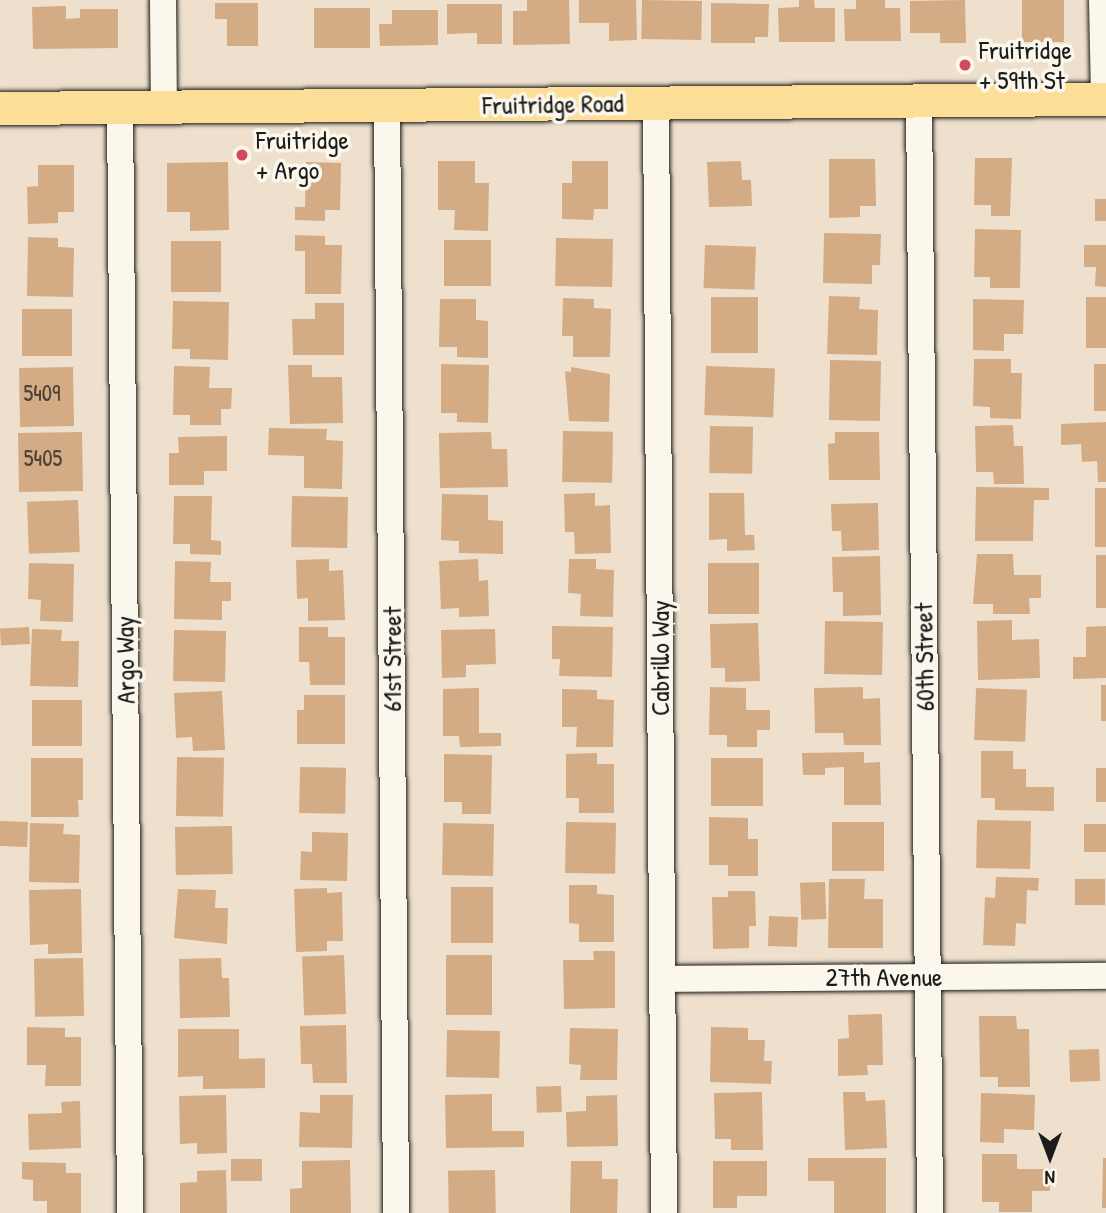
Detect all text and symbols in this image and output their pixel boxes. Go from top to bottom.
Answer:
place label: Fruitridge + 59th St [979,34,1072,96]
marker: Fruitridge + 59th St [957,57,973,73]
street label: Fruitridge Road [482,87,624,121]
place label: Fruitridge + Argo [256,124,349,186]
marker: Fruitridge + Argo [234,147,250,163]
house number: 5409 [23,379,61,407]
house number: 5405 [24,444,62,472]
street label: Cabrillo Way [644,600,676,716]
street label: 60th Street [907,603,941,711]
street label: 61st Street [376,606,408,712]
street label: Argo Way [109,616,141,704]
street label: 27th Avenue [826,961,942,993]
north arrow [1015,1122,1085,1192]
text: N [1045,1165,1055,1191]

